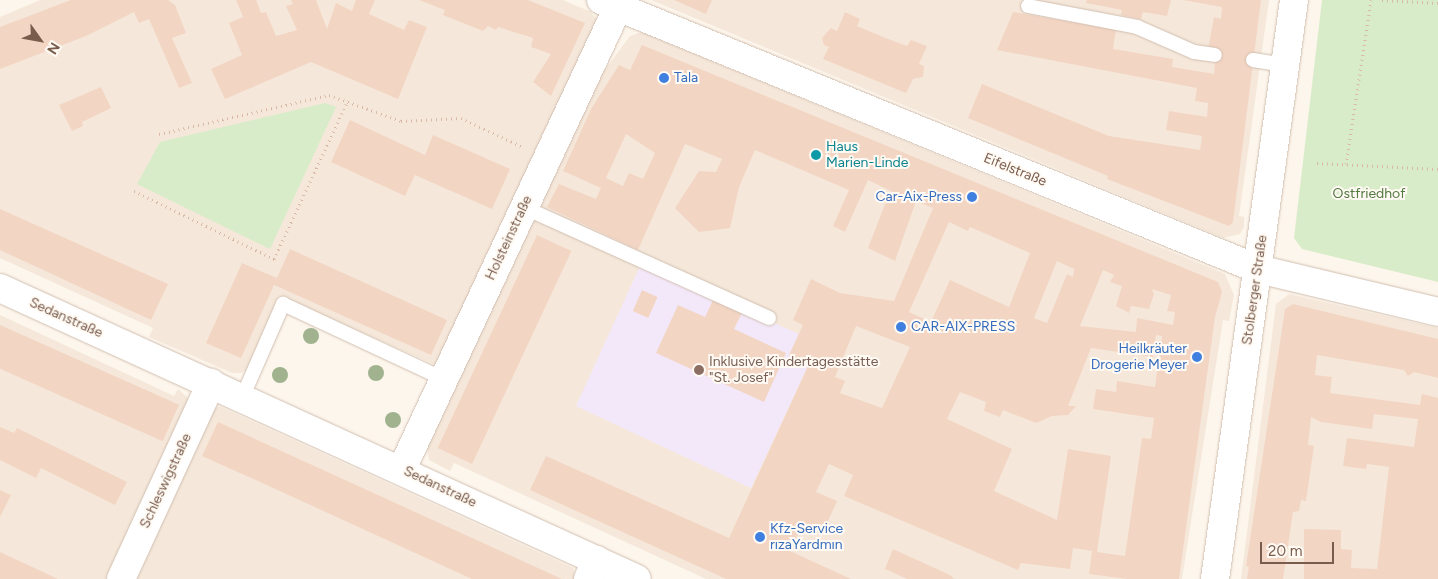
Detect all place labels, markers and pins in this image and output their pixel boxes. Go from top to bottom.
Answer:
place label: Tala [674,70,698,86]
marker: Tala [658,72,670,84]
place label: Haus Marien-Linde [826,139,908,172]
marker: Haus Marien-Linde [810,149,822,161]
place label: Car-Aix-Press [876,189,962,205]
marker: Car-Aix-Press [966,191,978,203]
place label: CAR-AIX-PRESS [911,319,1015,335]
marker: CAR-AIX-PRESS [895,321,907,333]
place label: Heilkräuter Drogerie Meyer [1091,341,1187,374]
marker: Heilkräuter Drogerie Meyer [1191,351,1203,363]
place label: Inklusive Kindertagesstätte "St. Josef" [709,354,878,387]
marker: Inklusive Kindertagesstätte "St. Josef" [693,364,705,376]
place label: Kfz-Service rızaYardmın [770,521,843,554]
marker: Kfz-Service rızaYardmın [754,531,766,543]

